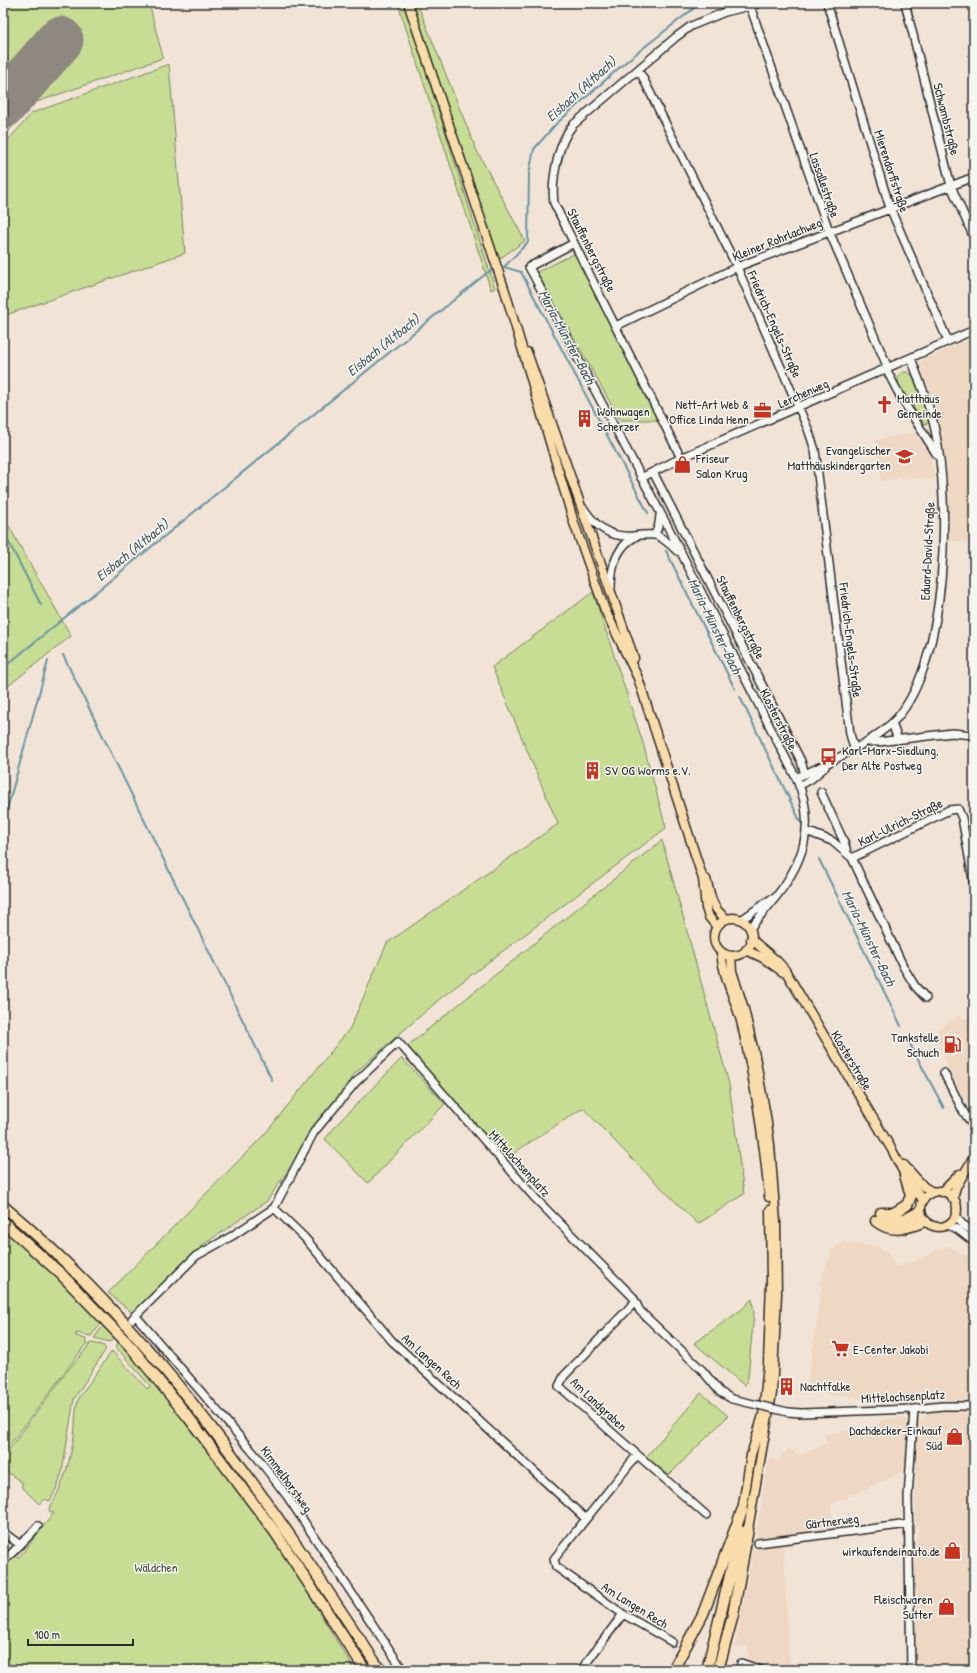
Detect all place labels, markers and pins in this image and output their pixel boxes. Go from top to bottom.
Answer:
place label: Matthäus Gemeinde [897,389,941,422]
place label: Nett-Art Web & Office Linda Henn [669,395,749,428]
church icon: Matthäus Gemeinde [874,395,894,415]
office icon: Nett-Art Web & Office Linda Henn [752,401,772,421]
place label: Wohnwagen Scherzer [597,402,650,435]
building icon: Wohnwagen Scherzer [574,408,594,428]
place label: Evangelischer Matthäuskindergarten [788,441,891,474]
school or university icon: Evangelischer Matthäuskindergarten [894,447,914,467]
place label: Friseur Salon Krug [695,449,748,482]
shop icon: Friseur Salon Krug [673,455,693,475]
place label: Karl-Marx-Siedlung, Der Alte Postweg [842,741,939,774]
bus stop icon: Karl-Marx-Siedlung, Der Alte Postweg [819,747,839,767]
building icon: SV OG Worms e.V. [582,760,602,780]
place label: SV OG Worms e.V. [605,761,691,779]
place label: Tankstelle Schuch [891,1028,940,1061]
fuel station icon: Tankstelle Schuch [942,1034,962,1054]
supermarket icon: E-Center Jakobi [830,1339,850,1359]
place label: E-Center Jakobi [853,1340,929,1358]
building icon: Nachtfalke [777,1376,797,1396]
place label: Nachtfalke [800,1377,851,1395]
place label: Dachdecker-Einkauf Süd [849,1421,942,1454]
shop icon: Dachdecker-Einkauf Süd [945,1427,965,1447]
shop icon: wirkaufendeinauto.de [943,1541,963,1561]
place label: wirkaufendeinauto.de [843,1542,940,1560]
place label: Fleischwaren Sutter [873,1590,933,1623]
shop icon: Fleischwaren Sutter [936,1596,956,1616]

